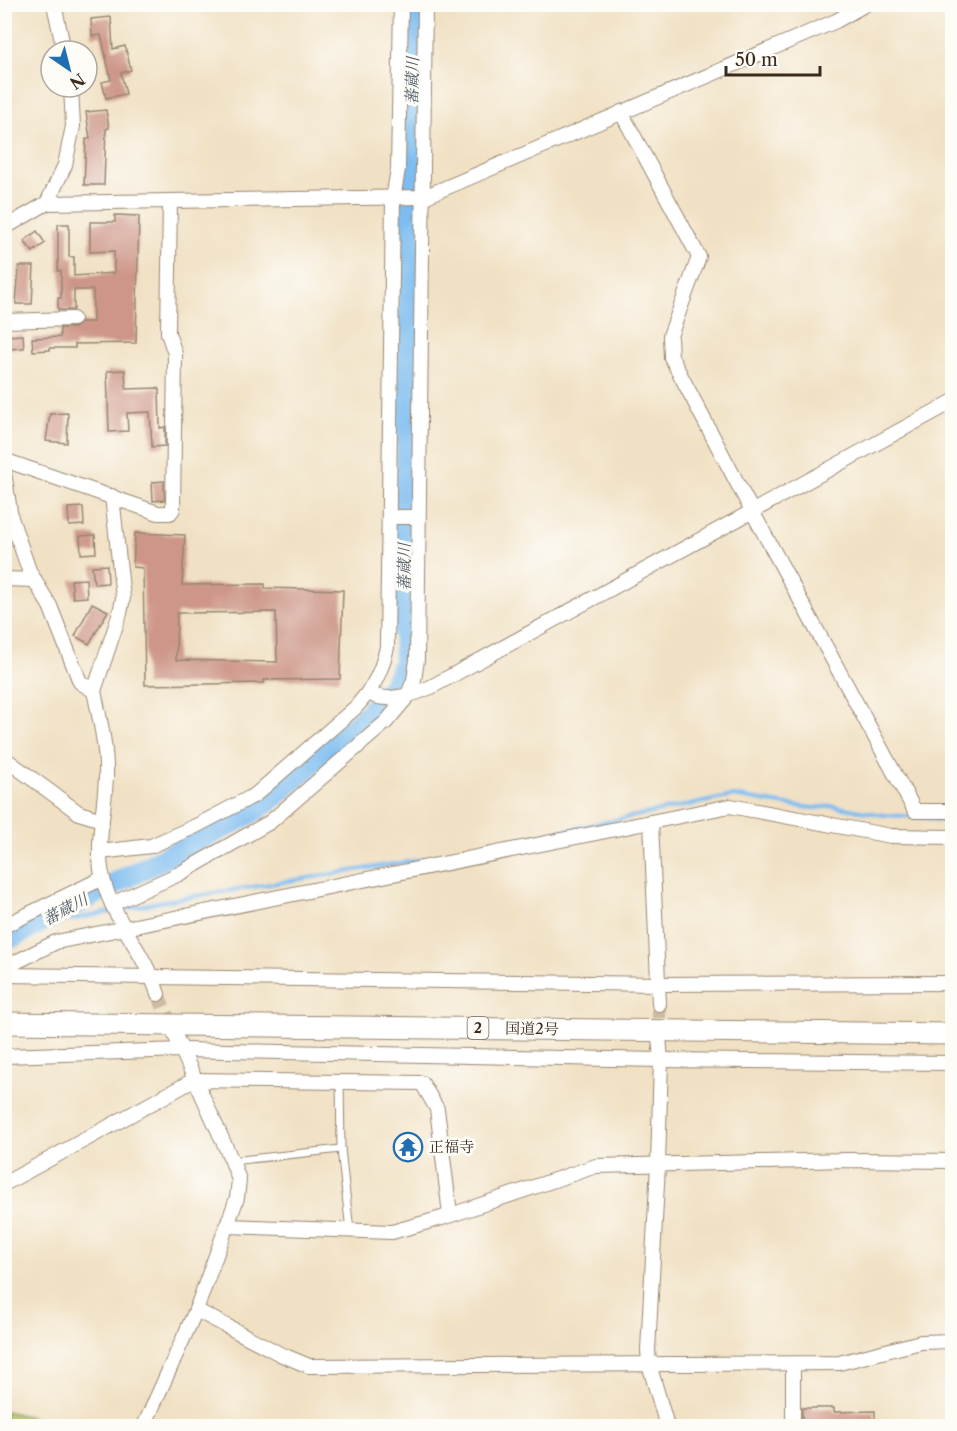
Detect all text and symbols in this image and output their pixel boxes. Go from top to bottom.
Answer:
north arrow [39,39,99,99]
scale bar [726,39,820,77]
text: 50 m [735,49,778,71]
water label: 蕃蔵川 [402,55,422,105]
text: N [66,69,89,94]
water label: 蕃蔵川 [394,541,414,591]
water label: 蕃蔵川 [39,888,93,929]
road number: 2 [468,1017,488,1039]
street label: 国道2号 [505,1019,559,1038]
temple icon: 正福寺 [392,1131,424,1163]
place label: 正福寺 [429,1137,474,1156]

